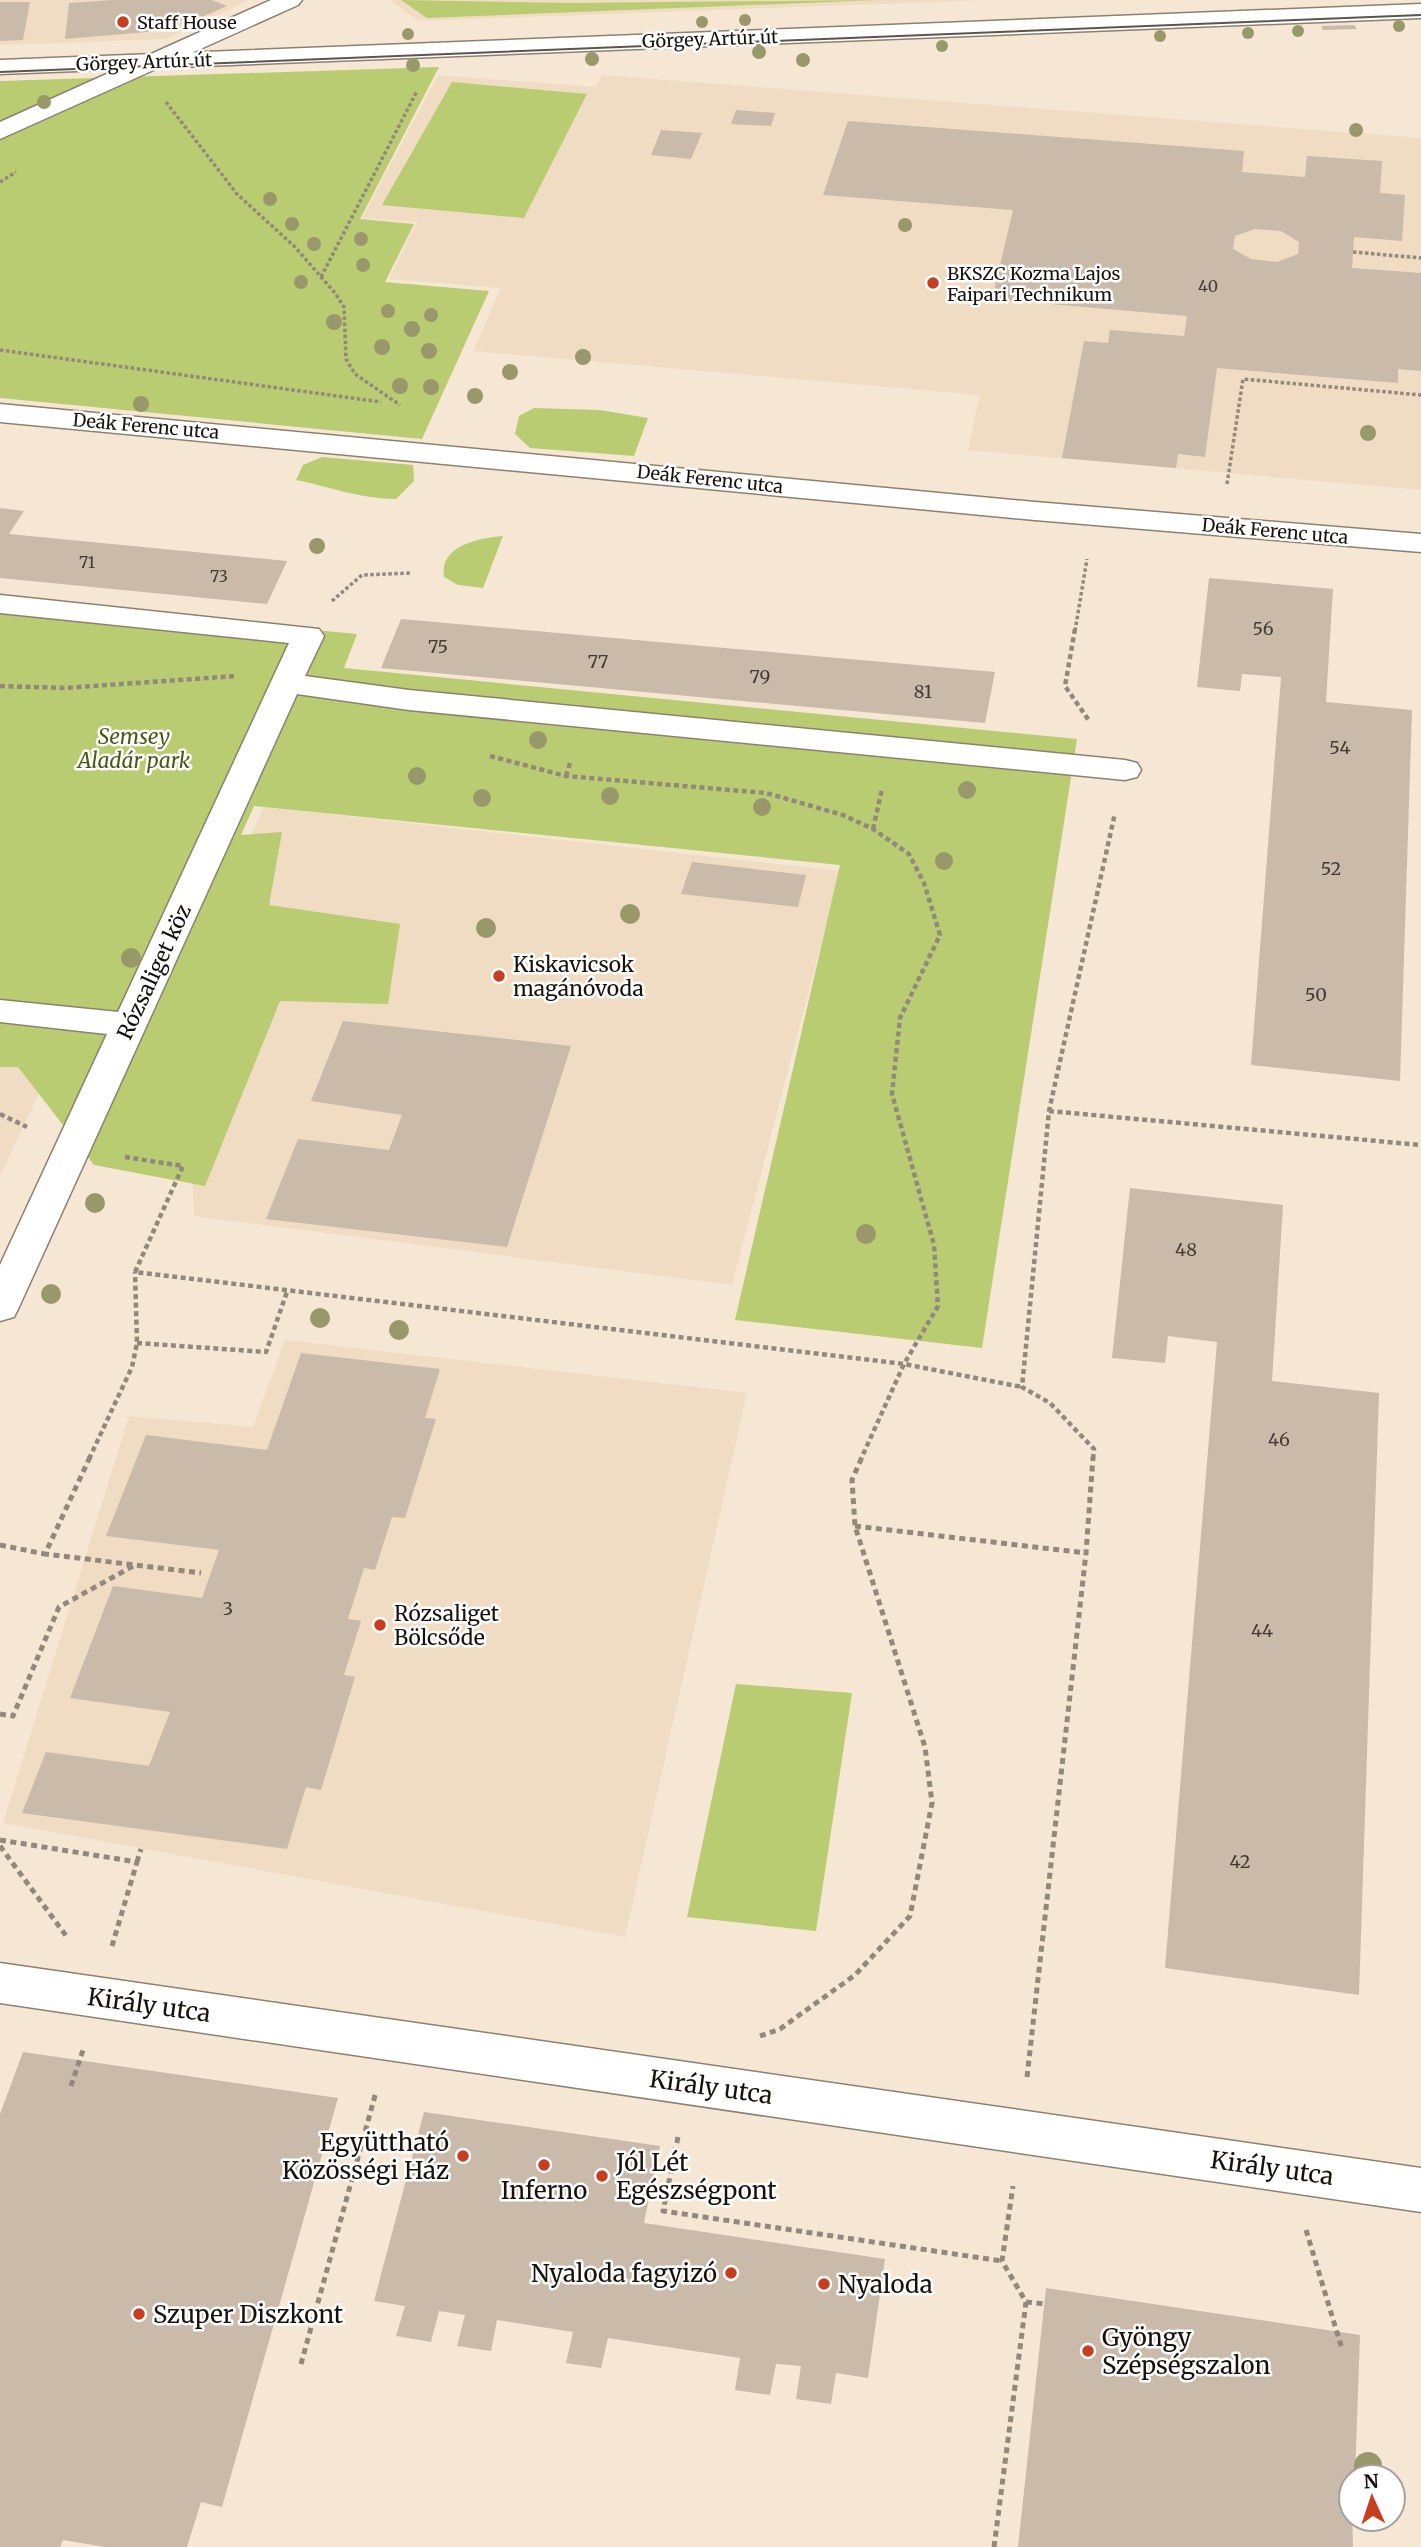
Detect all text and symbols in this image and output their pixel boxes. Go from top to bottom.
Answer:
place label: Staff House [137,11,237,34]
marker: Staff House [115,14,131,30]
street label: Görgey Artúr út [642,25,778,53]
street label: Görgey Artúr út [76,48,212,76]
place label: BKSZC Kozma Lajos Faipari Technikum [947,262,1120,306]
marker: BKSZC Kozma Lajos Faipari Technikum [925,275,941,291]
house number: 40 [1198,276,1218,296]
street label: Deák Ferenc utca [72,408,221,444]
street label: Deák Ferenc utca [636,460,785,498]
street label: Deák Ferenc utca [1201,513,1350,549]
house number: 71 [79,552,95,572]
house number: 73 [210,566,228,586]
house number: 56 [1252,617,1274,640]
house number: 75 [428,635,448,658]
house number: 77 [588,650,608,673]
house number: 79 [750,665,770,688]
house number: 81 [914,680,932,703]
park label: Semsey Aladár park [76,723,191,774]
house number: 54 [1329,736,1351,759]
house number: 52 [1321,857,1341,880]
street label: Rózsaliget köz [111,900,197,1044]
place label: Kiskavicsok magánóvoda [513,951,644,1002]
marker: Kiskavicsok magánóvoda [491,968,507,984]
house number: 50 [1305,983,1327,1006]
house number: 48 [1175,1238,1197,1261]
house number: 46 [1268,1428,1290,1451]
house number: 3 [223,1597,233,1620]
place label: Rózsaliget Bölcsőde [394,1600,499,1651]
marker: Rózsaliget Bölcsőde [372,1617,388,1633]
house number: 44 [1251,1619,1273,1642]
house number: 42 [1230,1850,1250,1873]
street label: Király utca [86,1981,213,2029]
street label: Király utca [648,2063,775,2111]
place label: Együttható Közösségi Ház [282,2127,449,2186]
street label: Király utca [1209,2144,1336,2192]
place label: Jól Lét Egészségpont [615,2147,777,2206]
marker: Együttható Közösségi Ház [455,2148,471,2164]
marker: Inferno [536,2157,552,2173]
marker: Jól Lét Egészségpont [594,2168,610,2184]
place label: Inferno [501,2175,587,2206]
place label: Nyaloda fagyizó [531,2258,717,2289]
marker: Nyaloda fagyizó [723,2265,739,2281]
place label: Nyaloda [838,2269,933,2300]
marker: Nyaloda [816,2276,832,2292]
place label: Szuper Diszkont [153,2299,344,2330]
marker: Szuper Diszkont [131,2306,147,2322]
place label: Gyöngy Szépségszalon [1102,2322,1271,2381]
marker: Gyöngy Szépségszalon [1080,2343,1096,2359]
north arrow [1337,2463,1407,2533]
text: N [1363,2469,1379,2493]

